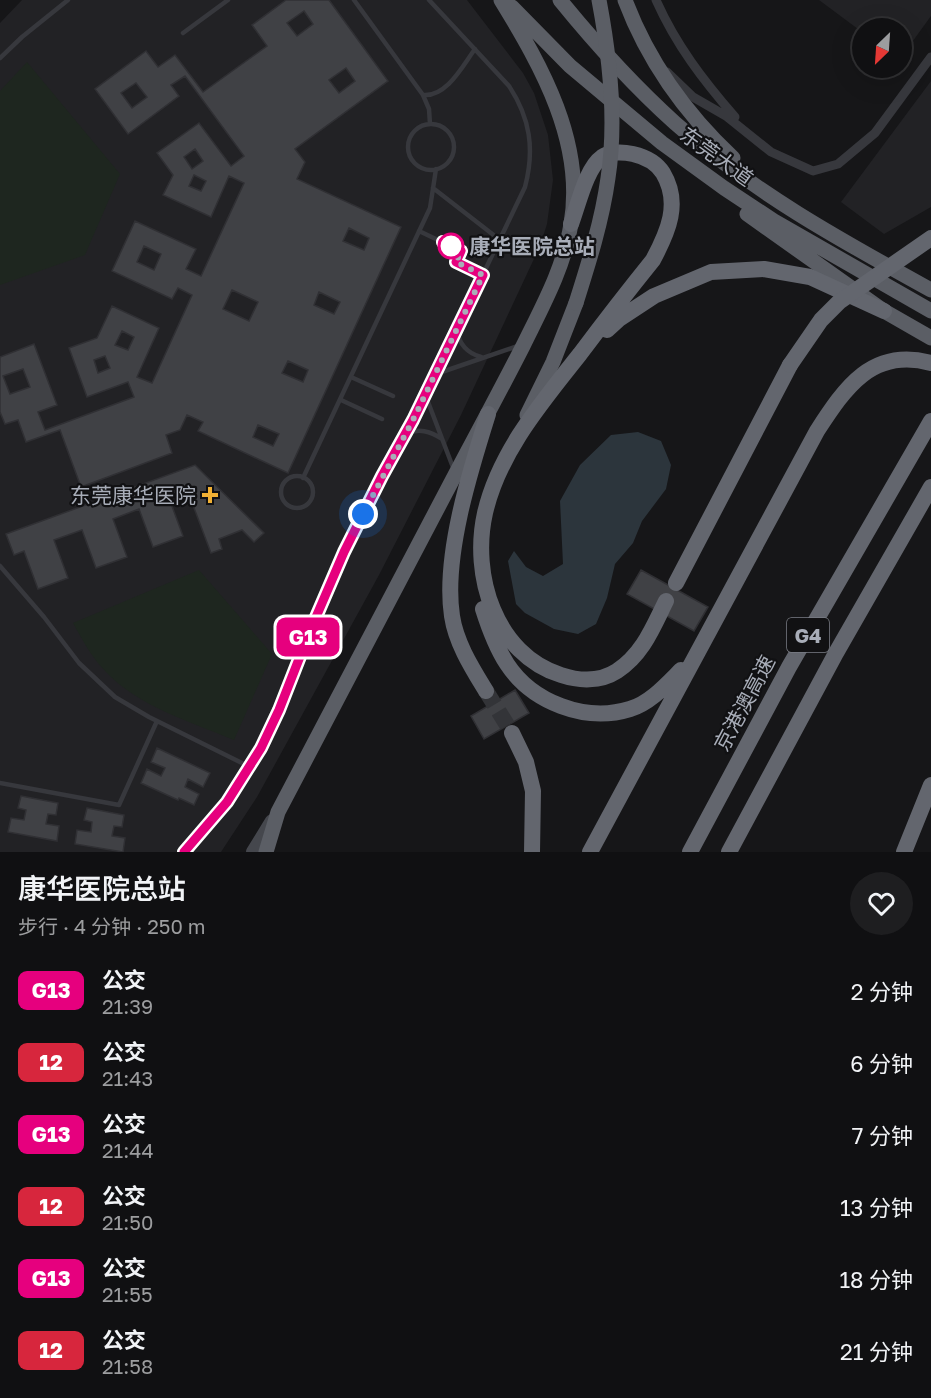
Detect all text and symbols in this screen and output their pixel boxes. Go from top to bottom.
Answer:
north arrow [852,18,912,78]
map controls [852,18,912,78]
street label: 东莞大道 [675,121,759,191]
marker: 康华医院总站 [438,233,464,259]
place label: 康华医院总站 [469,233,595,259]
place label: 东莞康华医院 [70,482,196,508]
marker: 东莞康华医院 [201,486,219,504]
your location [348,499,378,529]
line badge: G13 [274,618,342,656]
road number: G4 [787,618,829,652]
text: G13 [288,624,328,650]
street label: 京港澳高速 [708,651,780,755]
text: 康华医院总站 [18,872,186,905]
button: heart [850,872,913,935]
text: 步行 · 4 分钟 · 250 m [18,914,206,938]
text: 公交 [102,966,146,993]
text: G13 [31,977,71,1003]
text: 2 分钟 [851,978,913,1005]
text: 21:39 [102,994,153,1018]
text: 公交 [102,1038,146,1065]
text: 12 [39,1049,63,1075]
text: 6 分钟 [850,1050,913,1077]
text: 21:43 [102,1066,153,1090]
text: 公交 [102,1110,146,1137]
text: G13 [31,1121,71,1147]
text: 7 分钟 [852,1122,913,1149]
text: 21:44 [102,1138,154,1162]
text: 公交 [102,1182,146,1209]
text: 12 [39,1193,63,1219]
text: 13 分钟 [840,1194,913,1221]
text: 21:50 [102,1210,153,1234]
text: 公交 [102,1254,146,1281]
text: G13 [31,1265,71,1291]
text: 18 分钟 [839,1266,913,1293]
text: 21:55 [102,1282,153,1306]
text: 公交 [102,1326,146,1353]
text: 12 [39,1337,63,1363]
text: 21 分钟 [840,1338,913,1365]
text: 21:58 [102,1354,153,1378]

